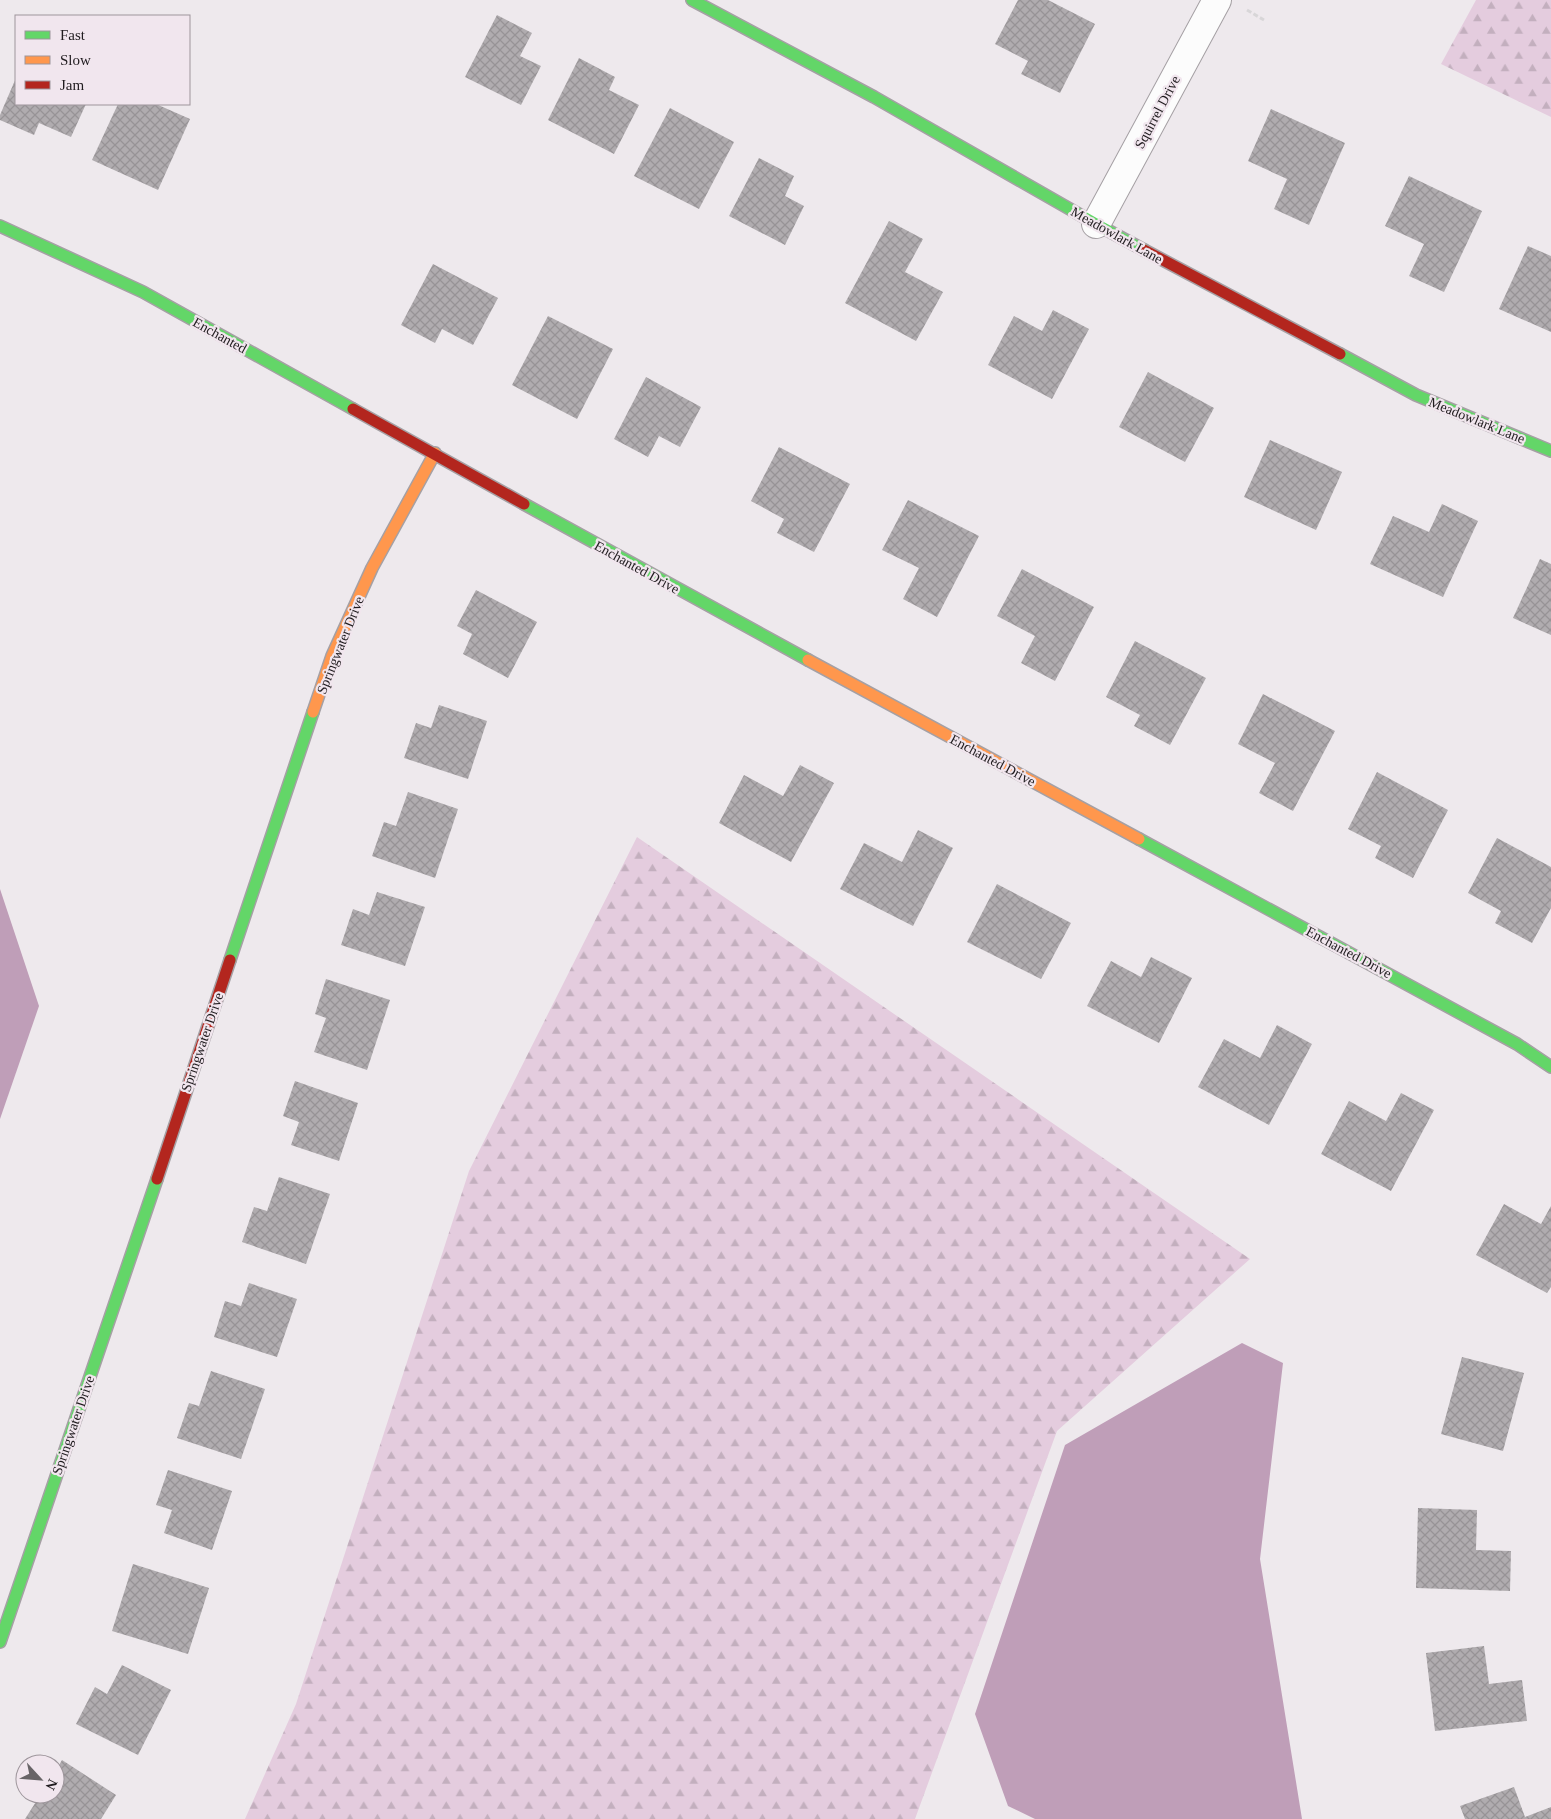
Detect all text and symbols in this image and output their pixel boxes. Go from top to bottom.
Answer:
legend [15,15,190,105]
text: Fast [60,27,86,43]
text: Slow [60,52,91,68]
street label: Squirrel Drive [1132,73,1183,151]
text: Jam [60,77,84,93]
street label: Meadowlark Lane [1068,204,1165,267]
street label: Enchanted [190,315,249,356]
street label: Meadowlark Lane [1427,394,1527,447]
street label: Enchanted Drive [592,538,682,597]
street label: Springwater Drive [314,594,367,696]
street label: Enchanted Drive [948,732,1038,789]
street label: Enchanted Drive [1304,924,1394,981]
street label: Springwater Drive [178,991,226,1094]
street label: Springwater Drive [49,1374,97,1477]
north arrow [15,1754,65,1804]
text: N [42,1777,60,1792]

